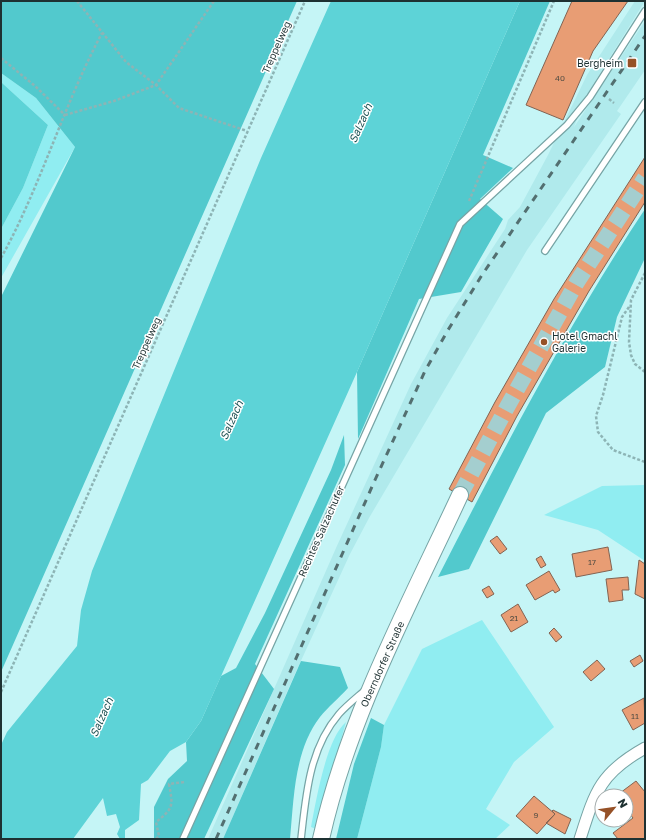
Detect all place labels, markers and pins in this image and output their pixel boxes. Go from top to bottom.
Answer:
place label: Bergheim [577,57,623,69]
marker: Bergheim [626,57,638,69]
place label: Hotel Gmachl Galerie [552,330,617,354]
marker: Hotel Gmachl Galerie [539,337,549,347]

